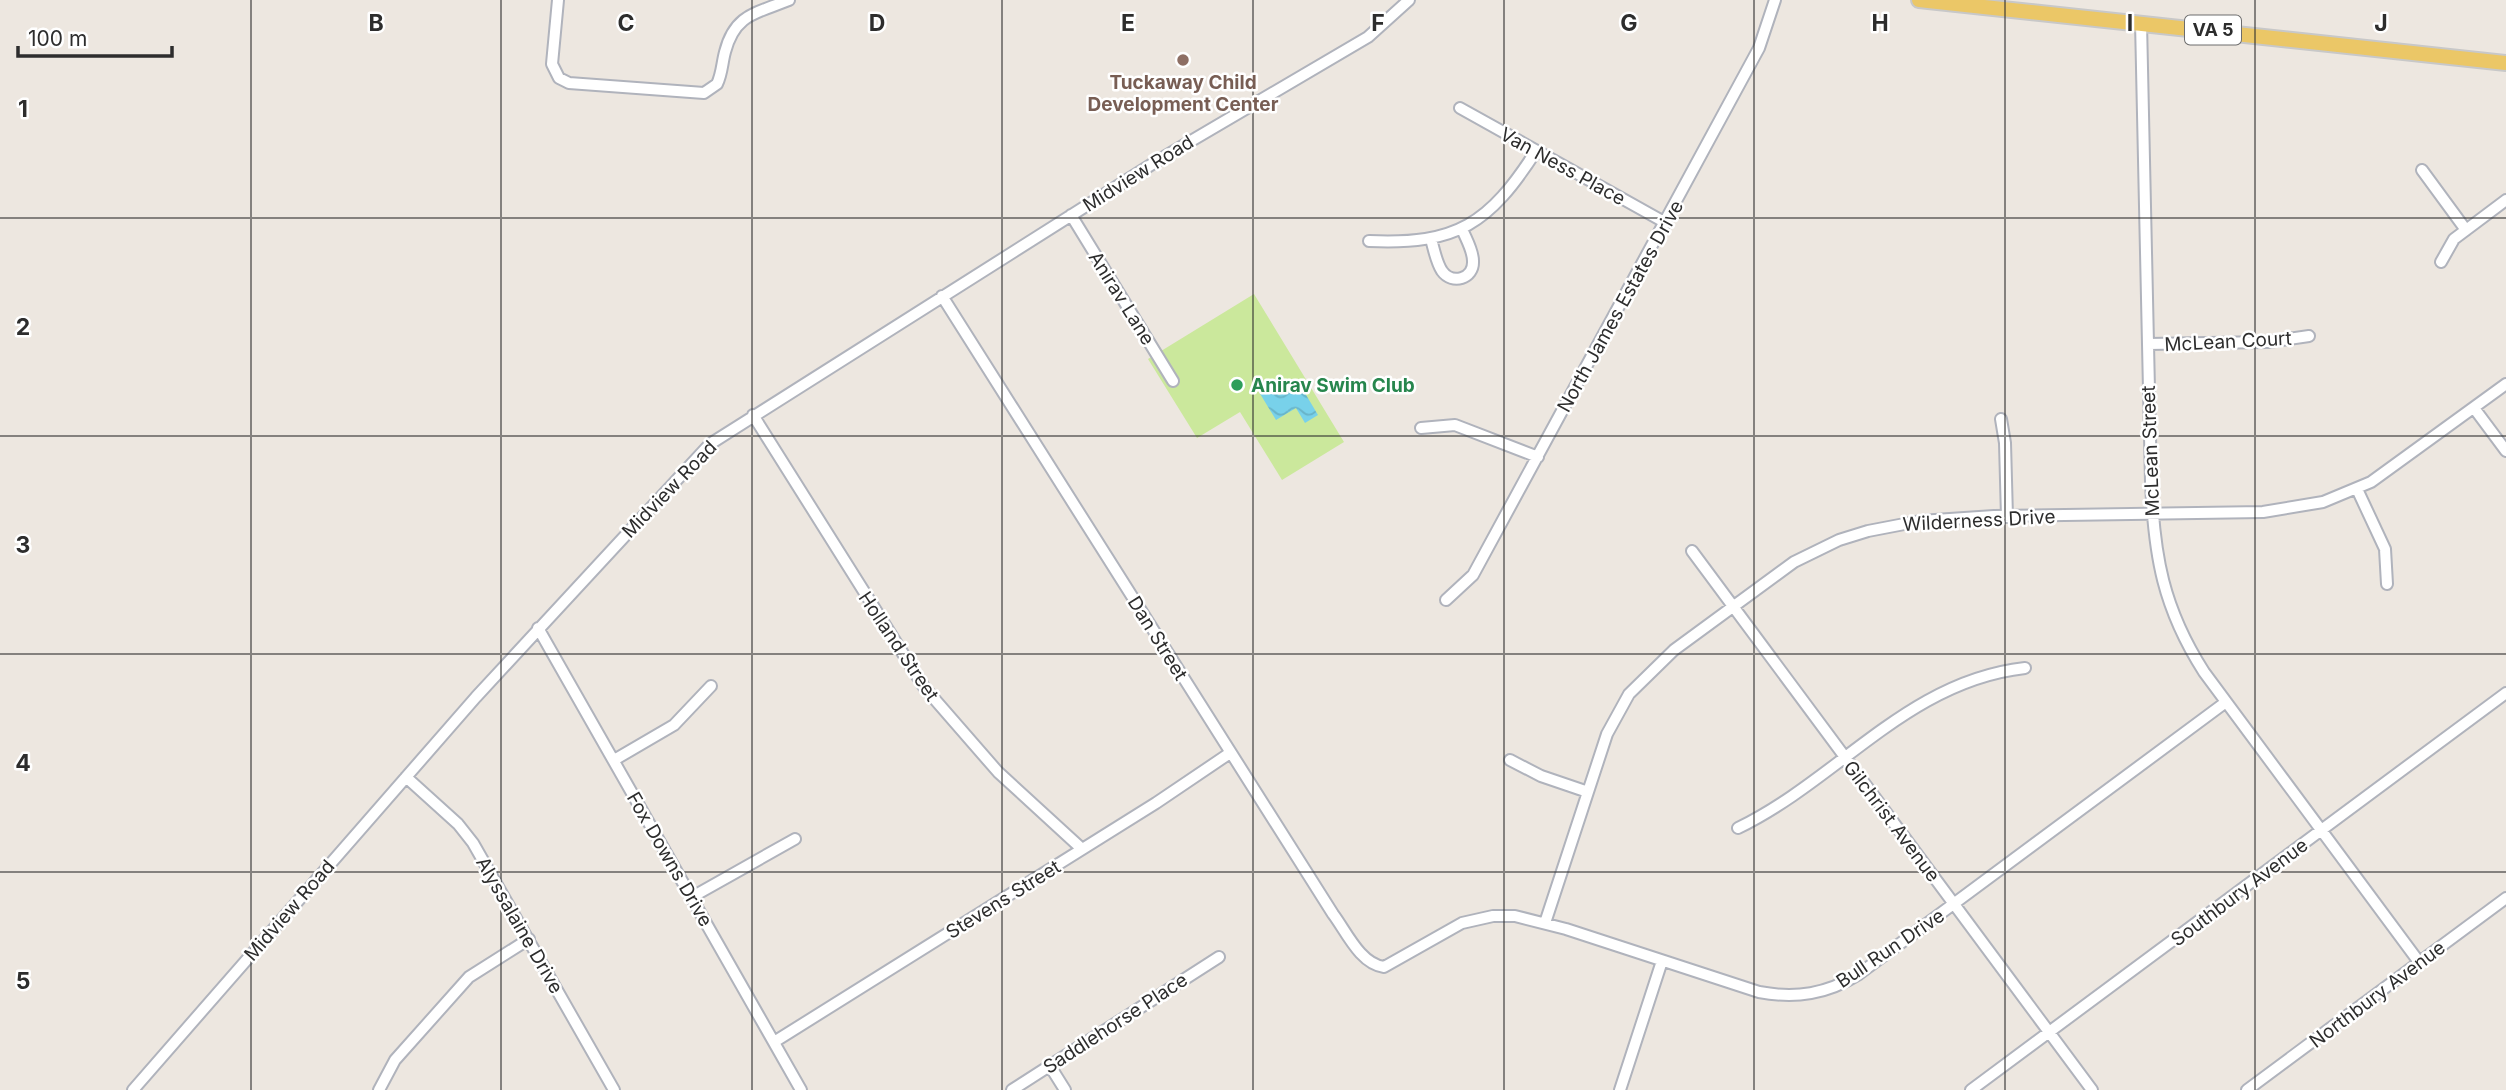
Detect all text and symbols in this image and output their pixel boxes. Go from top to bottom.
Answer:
text: B [368,9,384,37]
text: C [617,9,635,37]
text: D [869,9,885,37]
text: E [1121,9,1135,37]
text: F [1371,9,1385,37]
text: G [1620,9,1638,37]
text: H [1871,9,1889,37]
text: I [2127,9,2133,37]
text: J [2374,9,2388,37]
scale bar [18,14,172,58]
road number: VA 5 [2185,15,2241,44]
text: 100 m [28,26,87,51]
marker: Tuckaway Child Development Center [1175,52,1191,68]
place label: Tuckaway Child Development Center [1088,71,1279,116]
text: 1 [18,95,28,123]
street label: Van Ness Place [1496,123,1629,210]
street label: Midview Road [1079,130,1198,217]
street label: North James Estates Drive [1553,196,1688,416]
street label: Anirav Lane [1084,247,1159,349]
text: 2 [16,313,30,341]
street label: McLean Court [2164,327,2292,356]
place label: Anirav Swim Club [1251,374,1415,397]
marker: Anirav Swim Club [1229,377,1245,393]
street label: McLean Street [2137,385,2164,517]
street label: Midview Road [617,436,721,543]
street label: Wilderness Drive [1902,505,2056,536]
text: 3 [16,531,30,559]
street label: Holland Street [853,587,944,705]
street label: Dan Street [1123,592,1192,684]
text: 4 [15,749,31,777]
street label: Gilchrist Avenue [1839,756,1945,886]
street label: Fox Downs Drive [622,788,717,930]
street label: Southbury Avenue [2166,833,2312,951]
street label: Alyssalaine Drive [471,853,568,998]
street label: Midview Road [239,855,339,966]
street label: Stevens Street [942,855,1065,944]
street label: Bull Run Drive [1832,904,1949,993]
street label: Northbury Avenue [2305,936,2450,1053]
text: 5 [16,967,30,995]
street label: Saddlehorse Place [1039,968,1192,1079]

